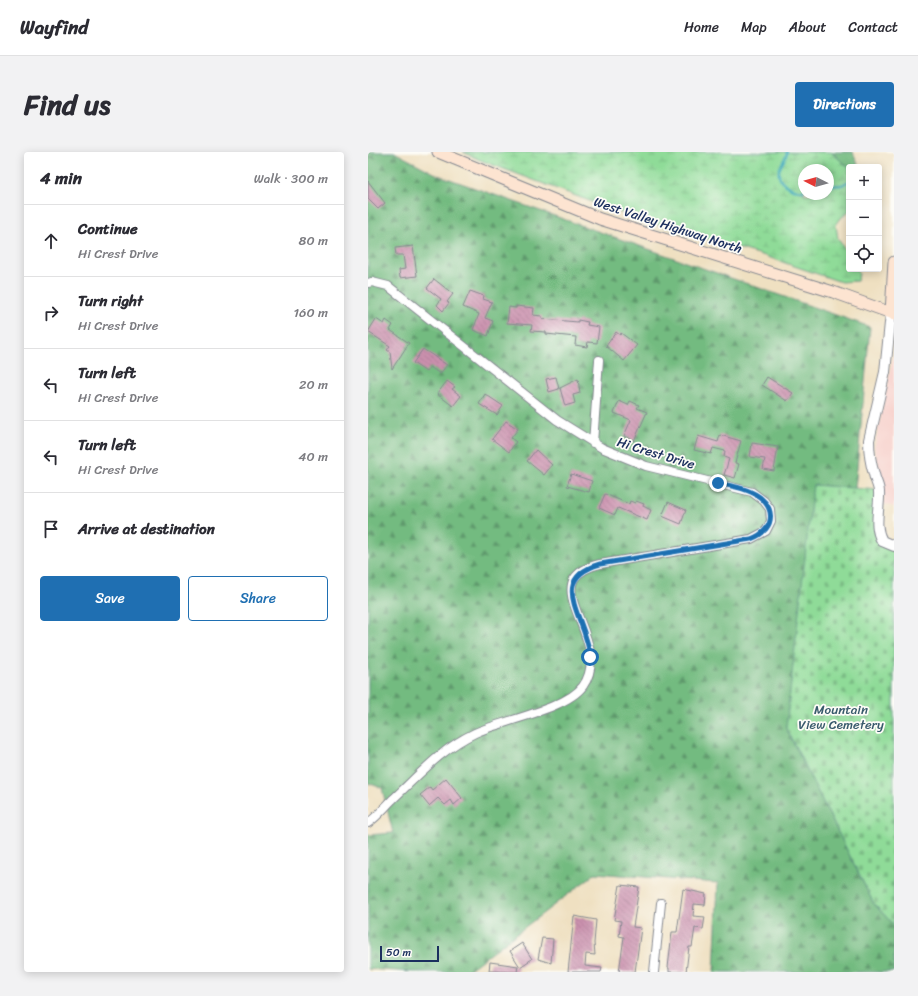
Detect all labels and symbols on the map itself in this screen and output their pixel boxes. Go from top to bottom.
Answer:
north arrow [798,164,834,200]
street label: West Valley Highway North [591,190,745,260]
street label: Hi Crest Drive [614,430,698,476]
route end [709,474,727,492]
route start [581,648,599,666]
park label: Mountain View Cemetery [798,698,884,736]
scale bar [380,944,439,963]

